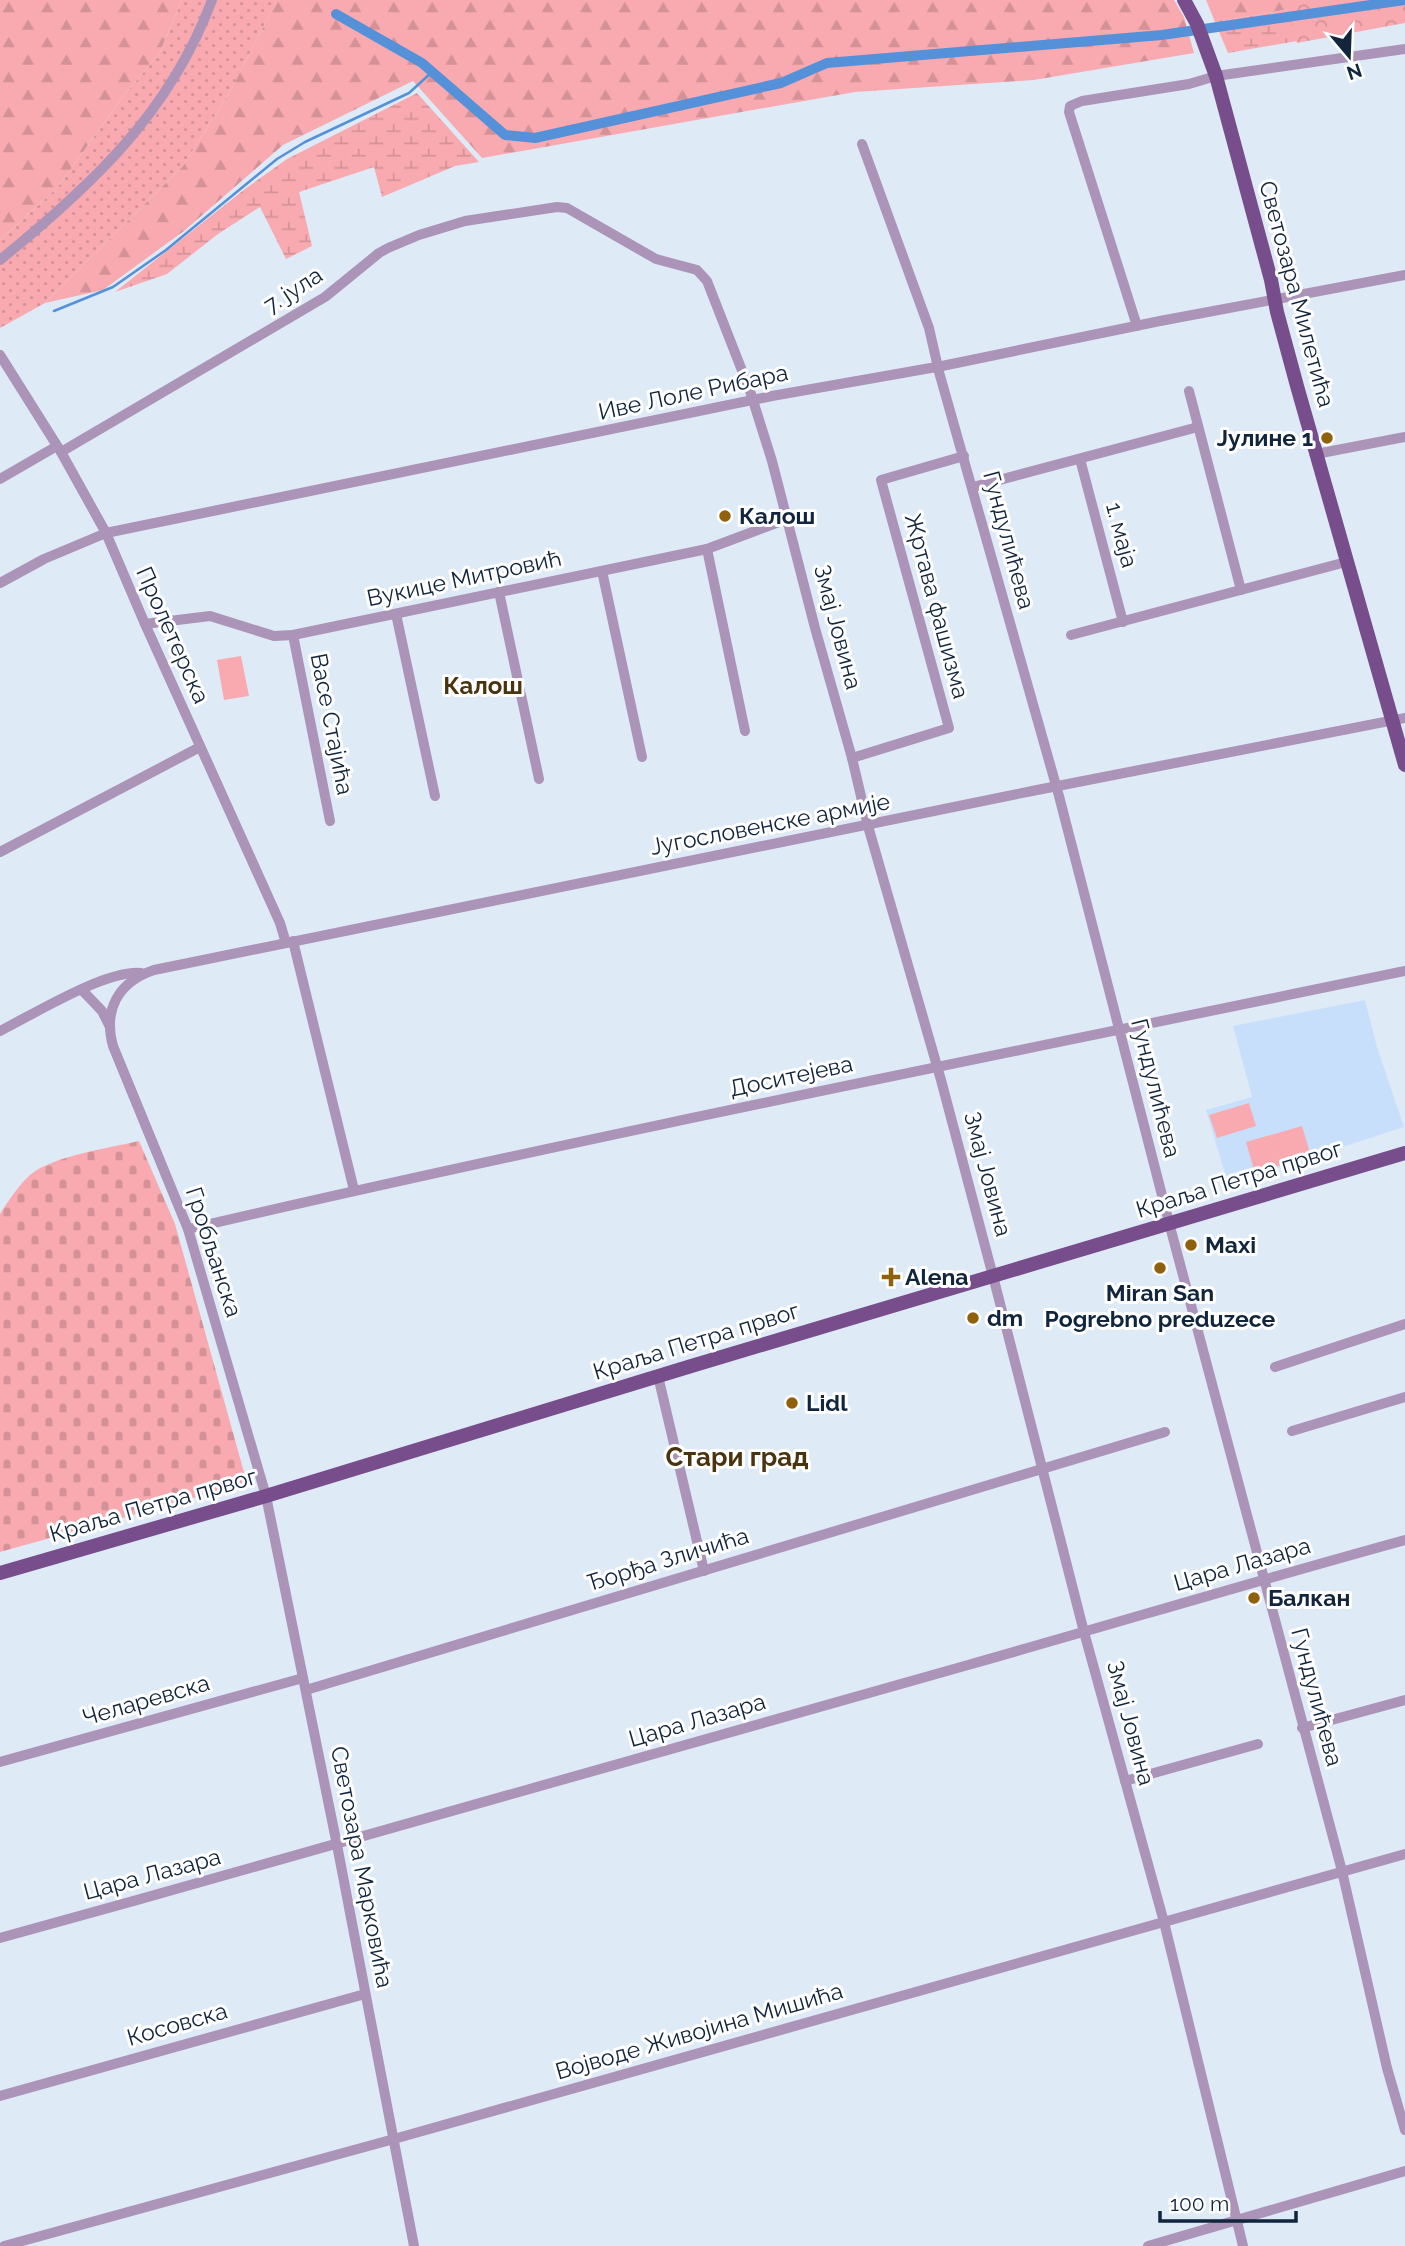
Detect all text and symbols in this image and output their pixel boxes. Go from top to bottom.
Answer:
north arrow [1314,21,1384,91]
text: N [1344,59,1365,85]
street label: Светозара Милетића [1254,178,1341,410]
street label: 7. јула [258,261,327,318]
street label: Иве Лоле Рибара [596,358,790,425]
place label: Јулине 1 [1217,424,1313,451]
marker: Јулине 1 [1319,430,1335,446]
street label: Гундулићева [978,468,1041,612]
street label: 1. маја [1101,499,1144,570]
place label: Калош [739,502,815,529]
marker: Калош [717,508,733,524]
street label: Жртава фашизма [900,510,975,702]
street label: Вукице Митровић [364,544,564,611]
street label: Пролетерска [131,562,216,707]
street label: Змај Јовина [809,562,868,692]
street label: Васе Стајића [306,651,359,797]
district label: Калош [443,671,523,700]
street label: Југословенске армије [648,787,892,860]
street label: Гундулићева [1126,1016,1187,1160]
street label: Доситејева [727,1049,855,1102]
street label: Змај Јовина [959,1109,1018,1239]
street label: Краља Петра првог [1132,1134,1345,1223]
street label: Гробљанска [181,1183,248,1320]
place label: Maxi [1205,1231,1256,1258]
marker: Maxi [1183,1237,1199,1253]
marker: Miran San Pogrebno preduzece [1152,1260,1168,1276]
place label: Alena [905,1263,969,1290]
marker: Alena [883,1269,899,1285]
place label: Miran San Pogrebno preduzece [1045,1279,1276,1332]
street label: Краља Петра првог [589,1296,802,1385]
place label: dm [987,1304,1023,1331]
marker: dm [965,1310,981,1326]
place label: Lidl [806,1389,848,1416]
marker: Lidl [784,1395,800,1411]
district label: Стари град [665,1442,809,1472]
street label: Краља Петра првог [46,1462,260,1547]
street label: Ђорђа Зличића [584,1521,752,1596]
street label: Цара Лазара [1170,1531,1313,1596]
place label: Балкан [1268,1584,1350,1611]
marker: Балкан [1246,1590,1262,1606]
street label: Гундулићева [1286,1625,1349,1769]
street label: Змај Јовина [1102,1658,1161,1788]
street label: Челаревска [79,1668,213,1731]
street label: Цара Лазара [625,1687,768,1752]
street label: Светозара Марковића [326,1744,399,1990]
street label: Цара Лазара [80,1842,224,1905]
street label: Војводе Живојина Мишића [552,1977,846,2085]
street label: Косовска [124,1996,230,2051]
scale bar [1160,2180,1296,2224]
text: 100 m [1170,2191,1229,2216]

